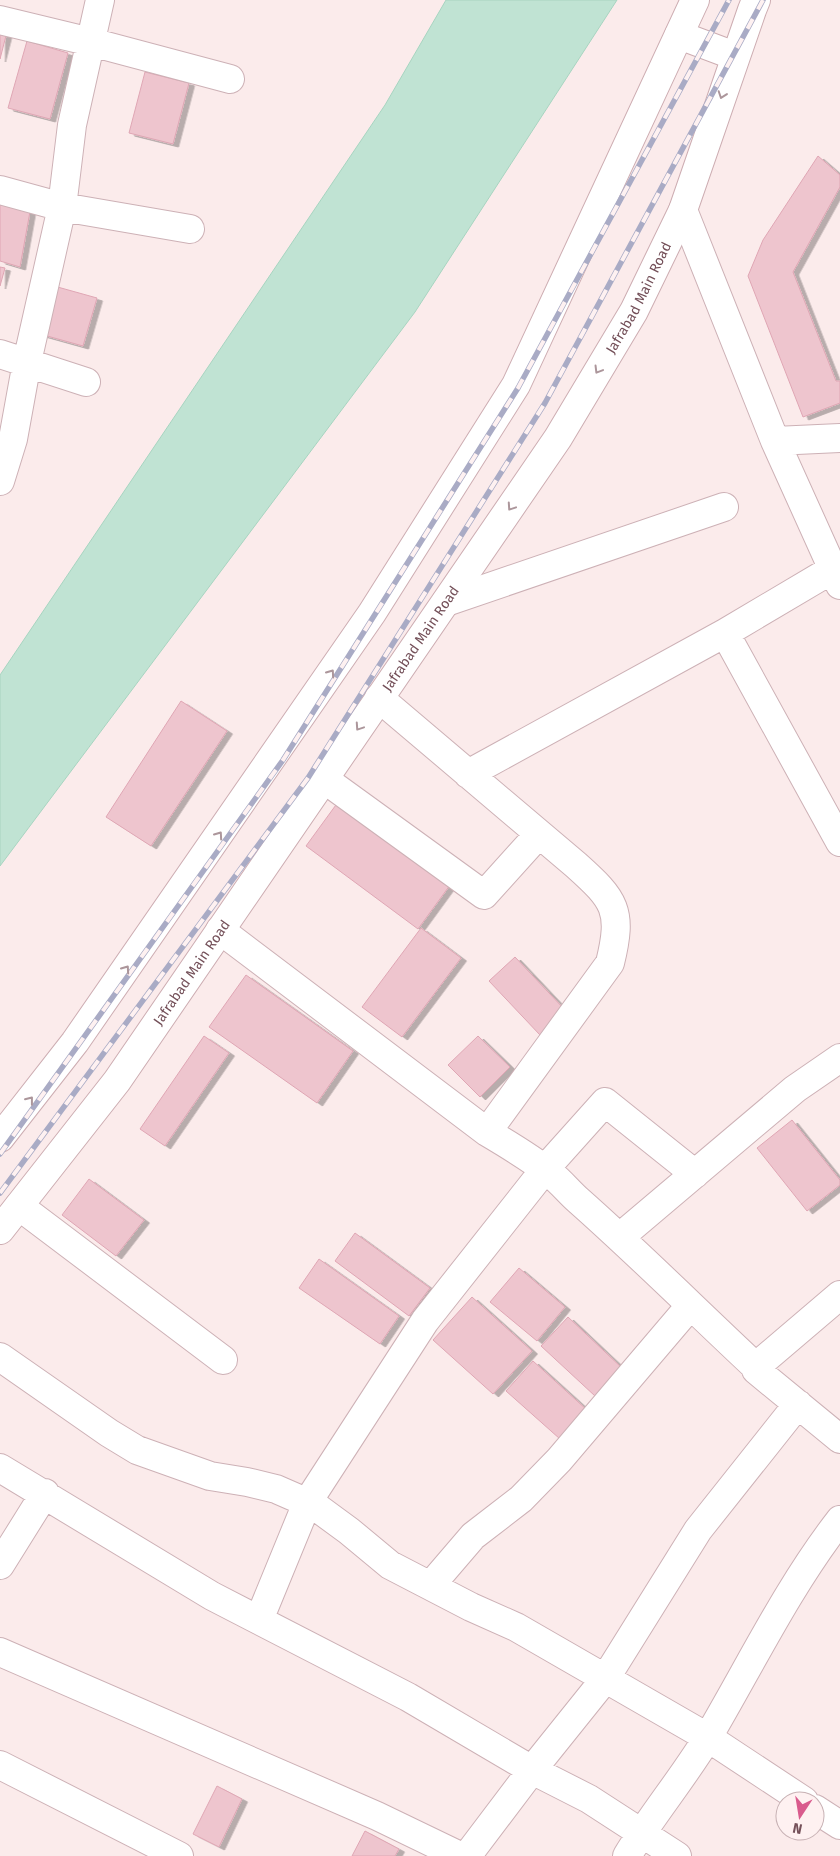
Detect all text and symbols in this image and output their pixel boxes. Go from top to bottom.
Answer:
one-way arrow [718,90,728,99]
street label: Jafrabad Main Road [602,239,675,357]
one-way arrow [595,365,605,374]
one-way arrow [508,501,517,511]
street label: Jafrabad Main Road [378,583,462,694]
one-way arrow [325,669,334,678]
one-way arrow [356,721,365,731]
one-way arrow [212,831,222,840]
street label: Jafrabad Main Road [149,917,233,1028]
one-way arrow [120,965,129,974]
one-way arrow [24,1096,33,1105]
north arrow [775,1791,825,1841]
text: N [791,1819,804,1838]

